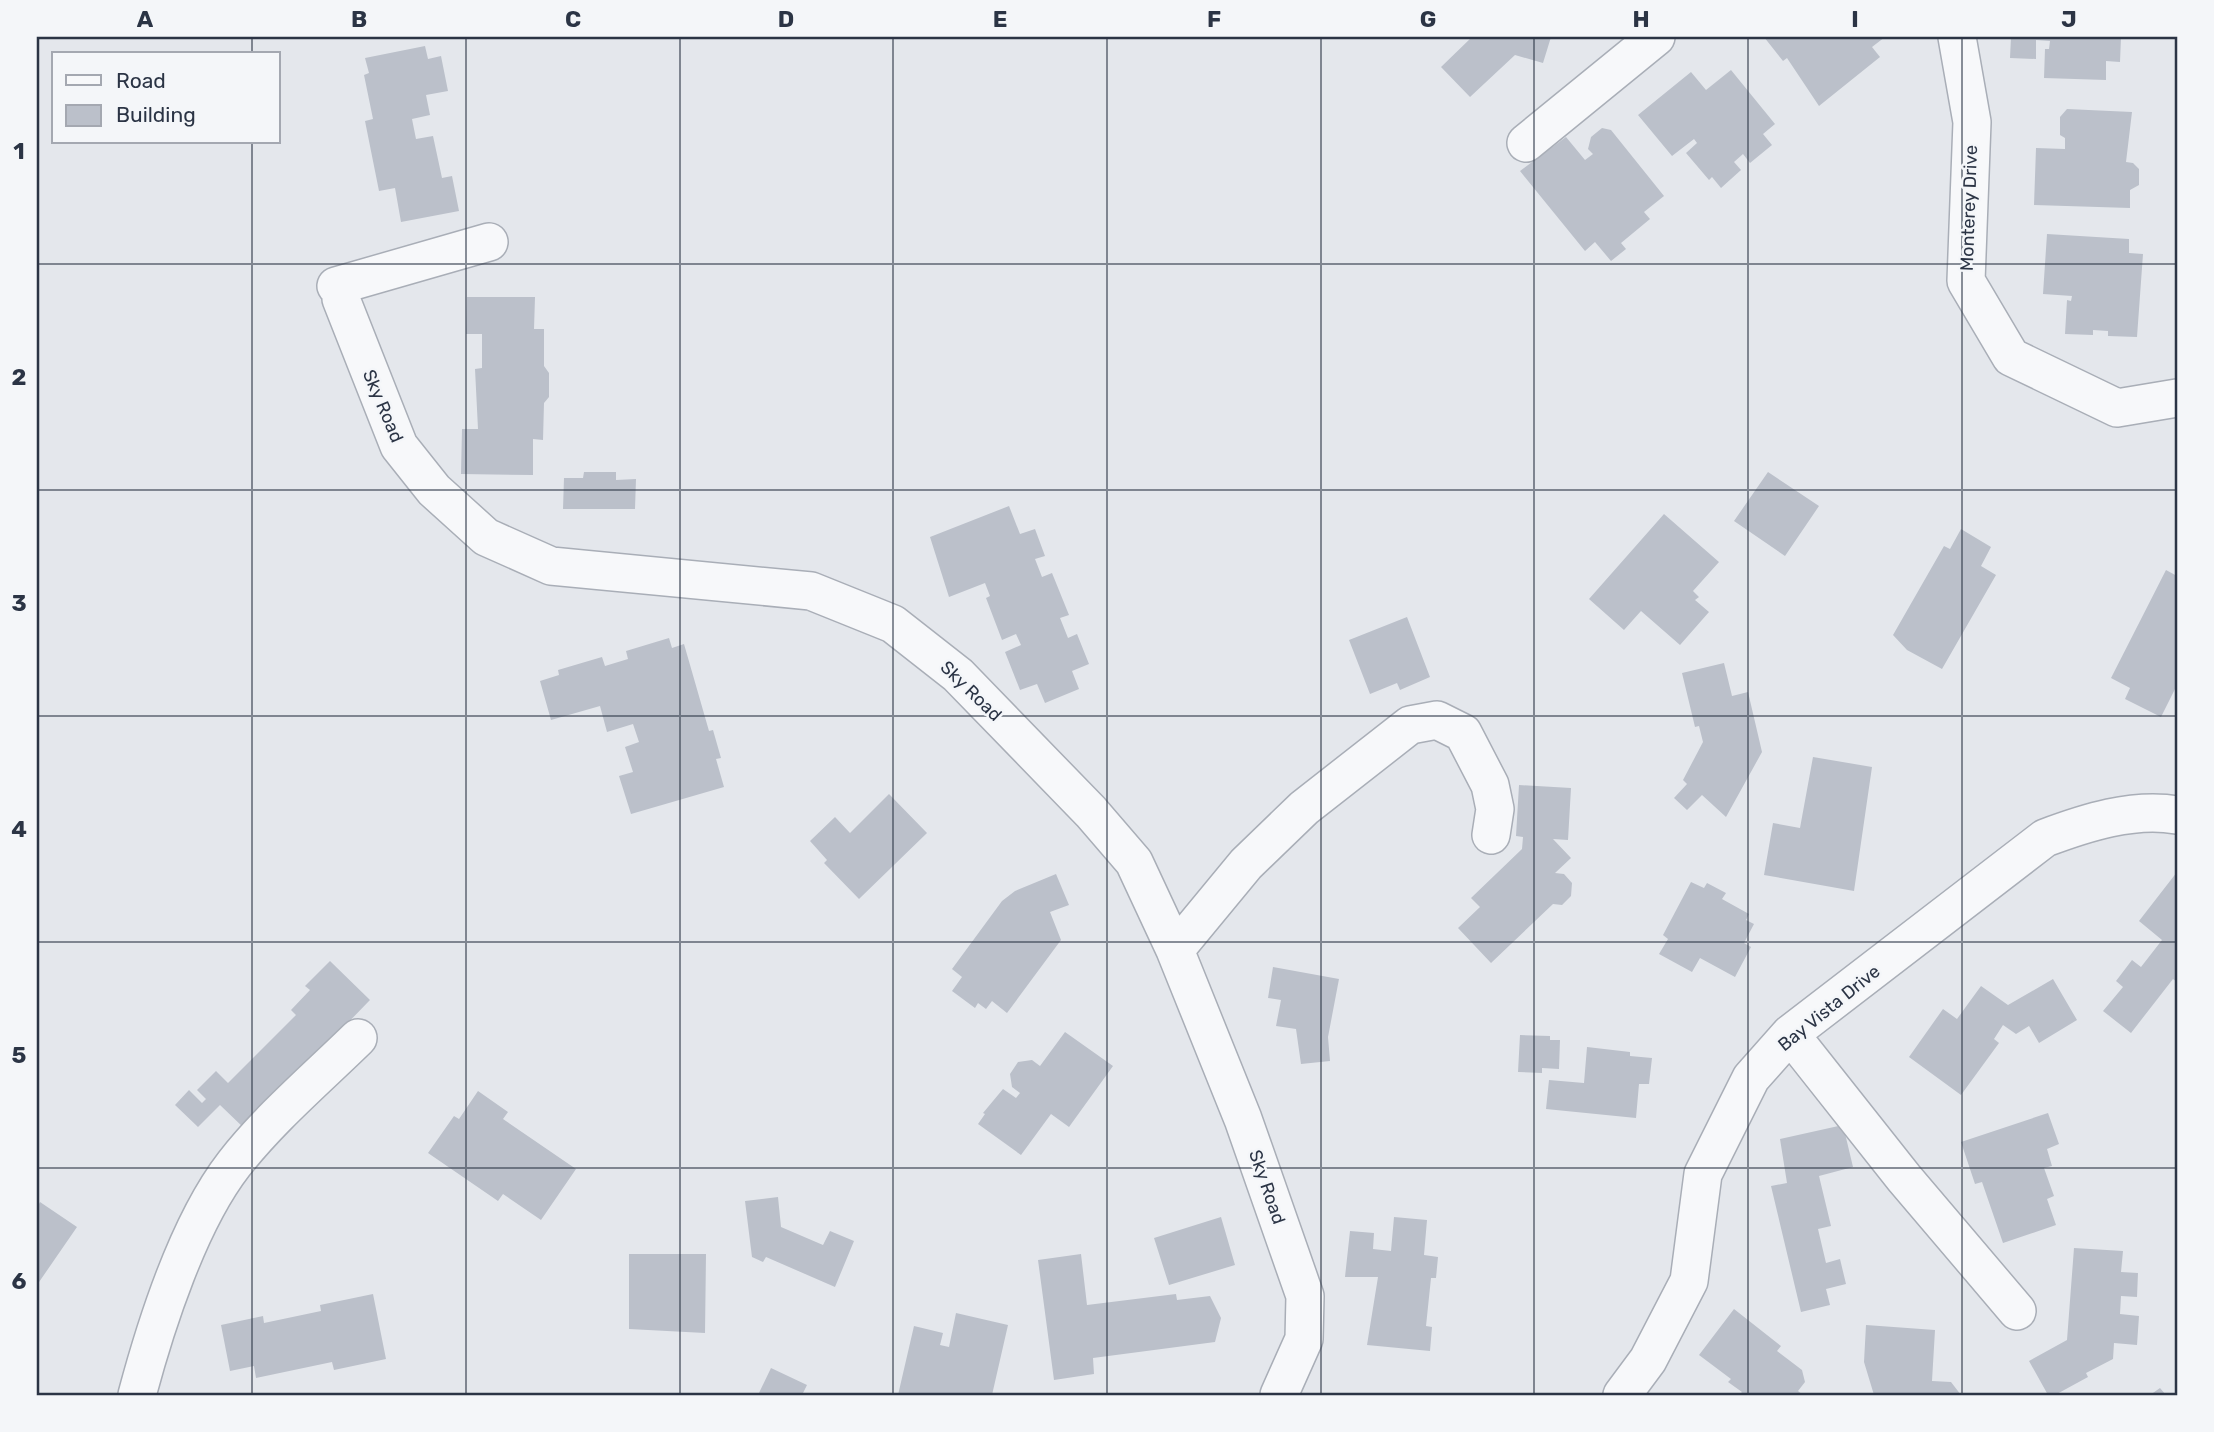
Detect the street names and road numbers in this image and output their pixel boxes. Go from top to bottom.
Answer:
street label: Monterey Drive [1956,145,1982,271]
street label: Sky Road [358,366,408,446]
street label: Sky Road [936,656,1006,726]
street label: Bay Vista Drive [1773,960,1885,1056]
street label: Sky Road [1244,1147,1290,1227]

